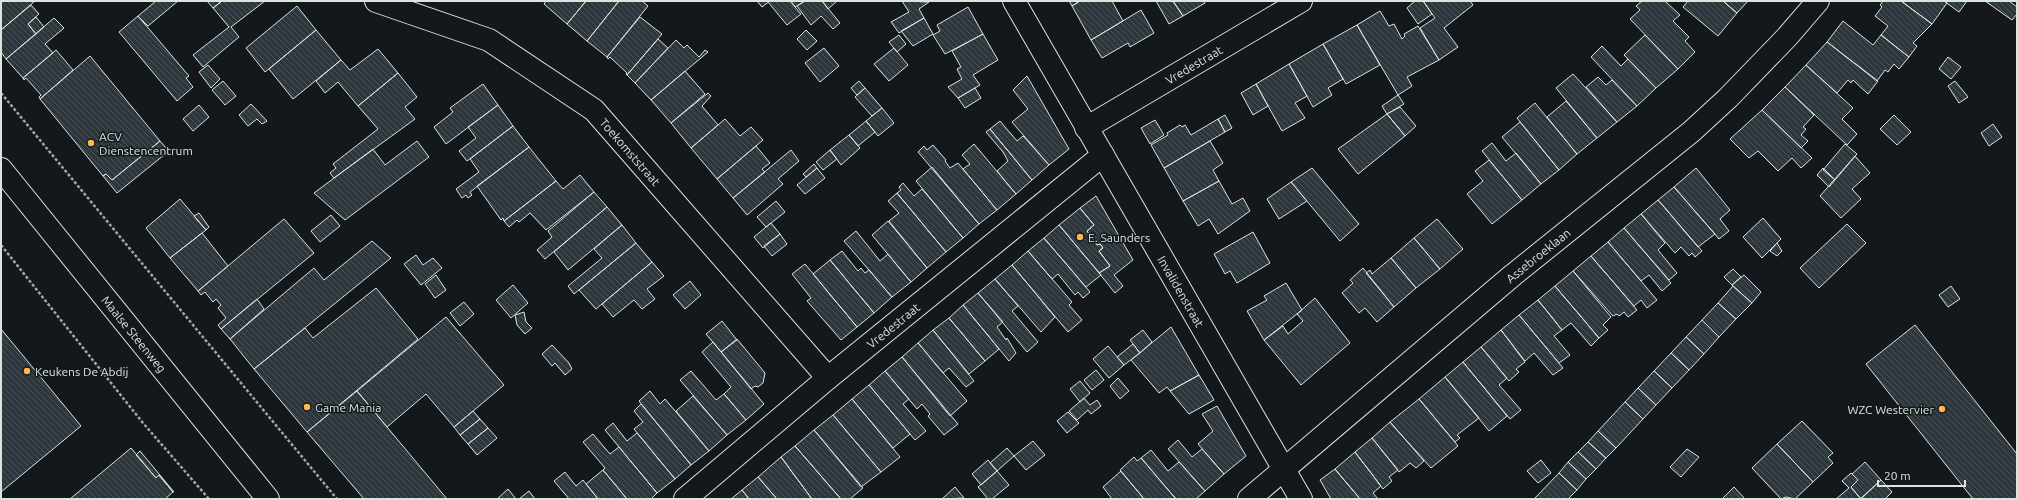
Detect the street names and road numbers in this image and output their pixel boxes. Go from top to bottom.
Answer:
street label: Vredestraat [1163,42,1225,86]
street label: Toekomststraat [598,116,663,188]
street label: Assebroeklaan [1503,225,1573,285]
street label: Invalidenstraat [1156,253,1207,329]
street label: Maalse Steenweg [100,293,169,375]
street label: Vredestraat [864,300,922,350]

